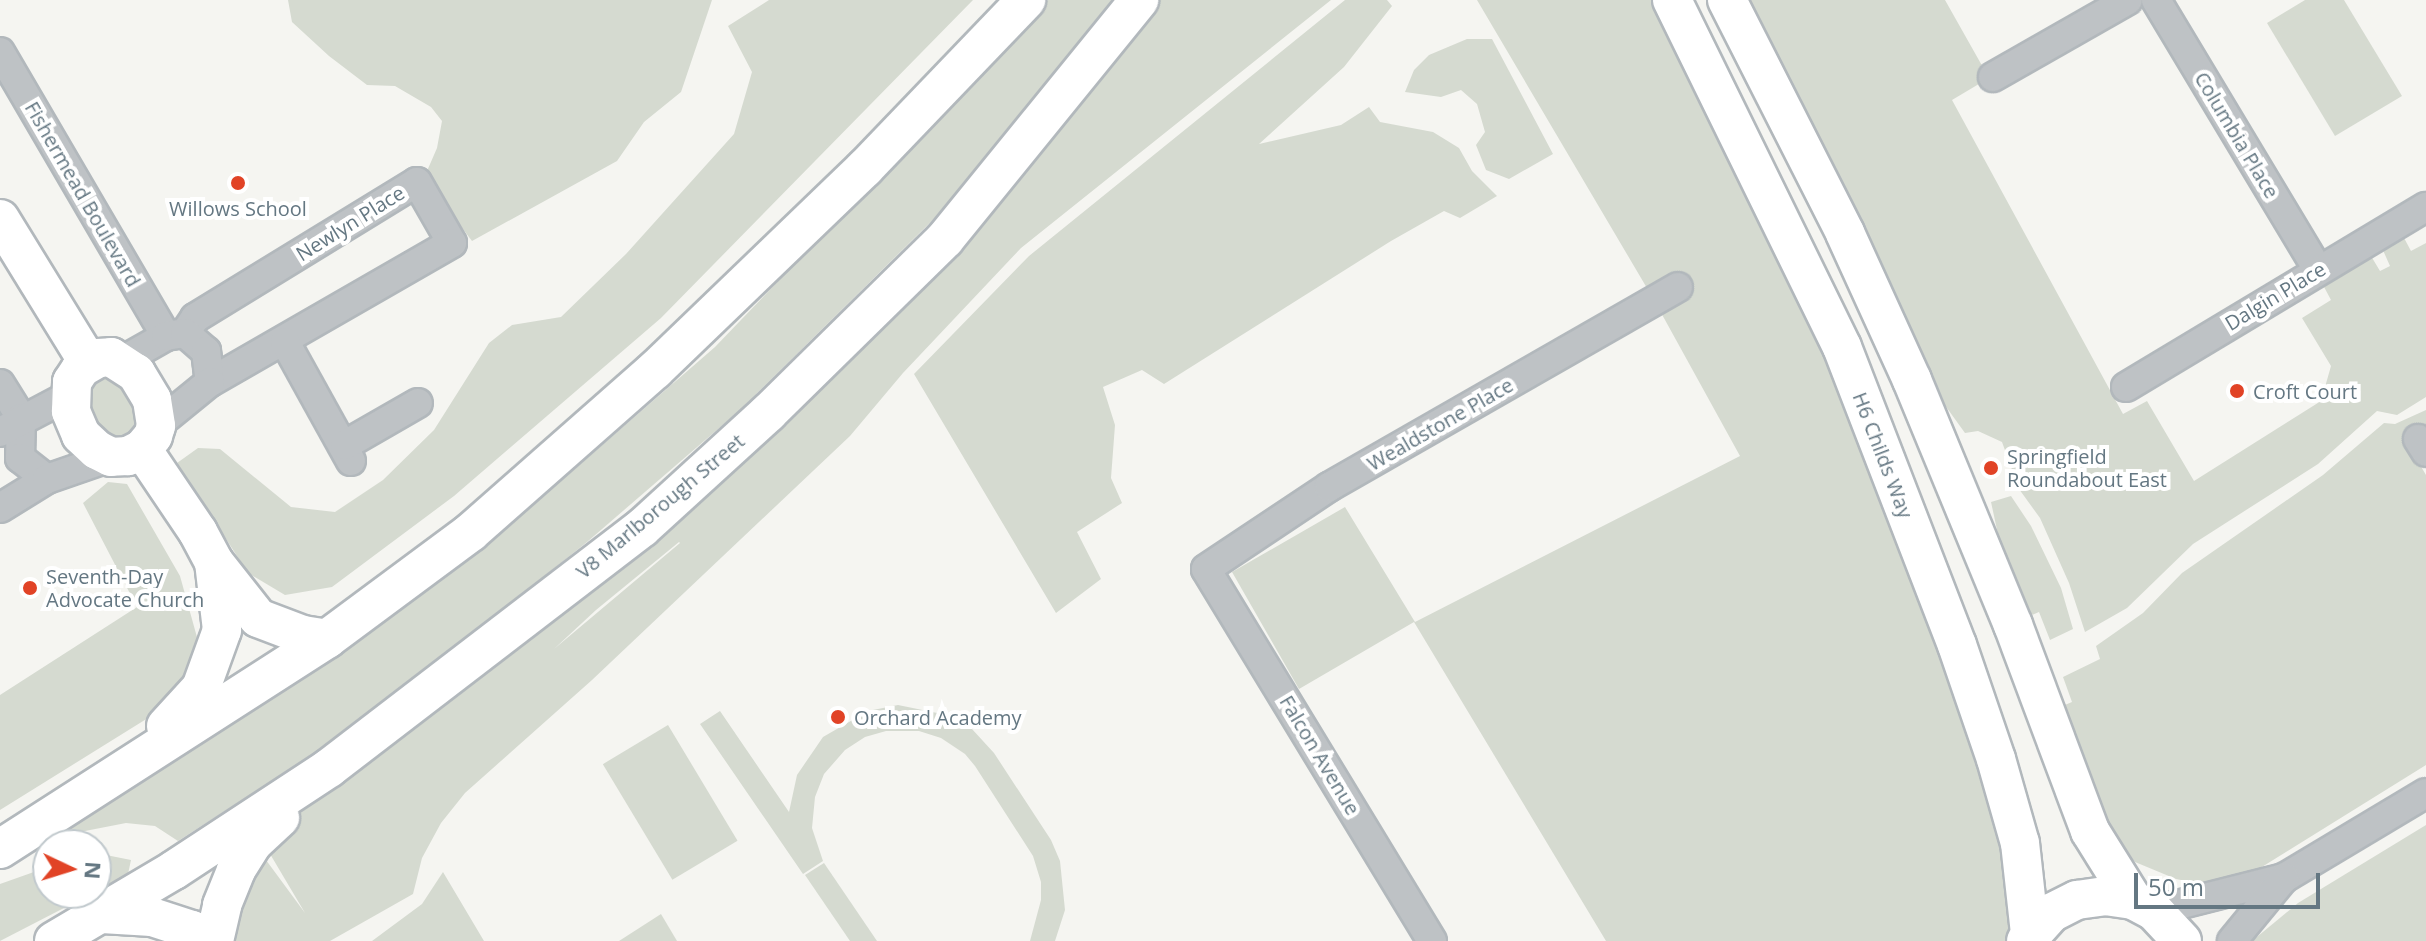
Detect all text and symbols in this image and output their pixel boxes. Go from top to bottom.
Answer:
street label: Columbia Place [2190,68,2284,202]
street label: Fishermead Boulevard [20,97,146,291]
marker: Willows School [229,174,247,192]
street label: Newlyn Place [291,180,409,266]
place label: Willows School [169,196,307,220]
street label: Dalgin Place [2220,257,2330,335]
street label: Wealdstone Place [1363,372,1517,476]
place label: Croft Court [2253,379,2357,403]
marker: Croft Court [2228,382,2246,400]
street label: H6 Childs Way [1848,389,1918,521]
street label: V8 Marlborough Street [571,429,749,583]
place label: Springfield Roundabout East [2007,444,2167,491]
marker: Springfield Roundabout East [1982,459,2000,477]
place label: Seventh-Day Advocate Church [46,564,204,611]
marker: Seventh-Day Advocate Church [21,579,39,597]
street label: Falcon Avenue [1275,691,1365,819]
place label: Orchard Academy [854,705,1022,729]
marker: Orchard Academy [829,708,847,726]
north arrow [32,829,112,909]
scale bar [2138,857,2324,907]
text: N [78,861,110,880]
text: 50 m [2148,870,2204,903]

